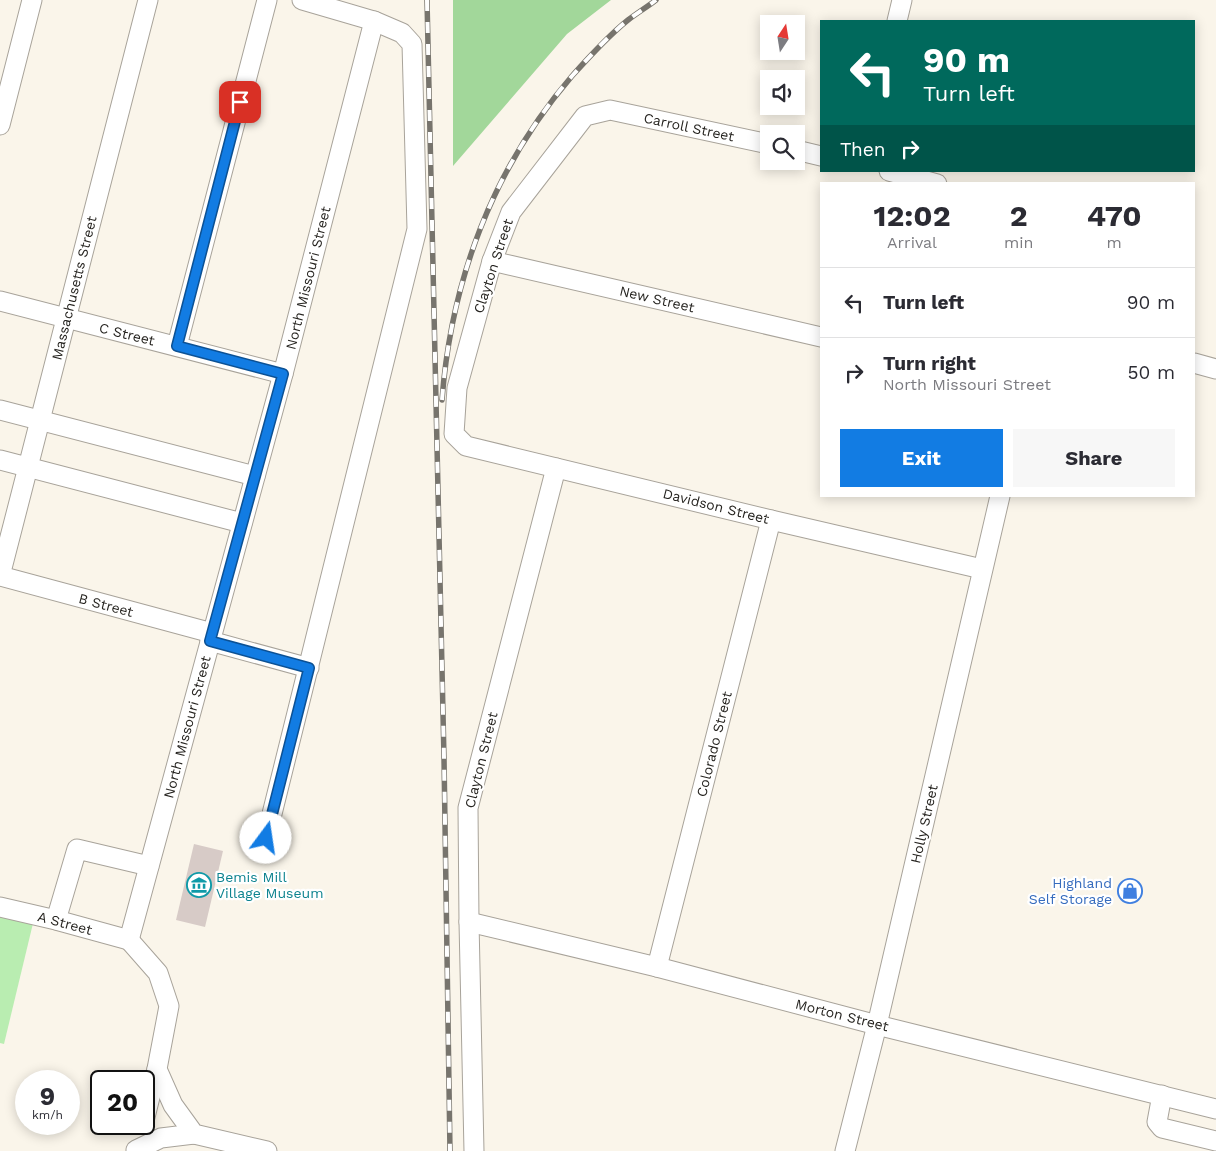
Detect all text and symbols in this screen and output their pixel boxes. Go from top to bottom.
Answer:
north arrow [760,15,805,60]
map controls [760,15,805,170]
text: 90 m [923,39,1010,81]
icon: left [840,40,905,105]
button: sound [760,70,805,115]
pin [219,81,261,123]
text: Turn left [923,81,1015,106]
icon: arrive [226,88,254,116]
street label: Carroll Street [642,110,736,144]
button: search [760,125,805,170]
icon: right [896,135,924,163]
text: Then [840,138,886,161]
text: 12:02 [873,198,951,233]
text: 2 [1010,198,1028,233]
text: 470 [1087,198,1142,233]
street label: North Missouri Street [282,205,334,351]
street label: Massachusetts Street [48,214,100,362]
street label: Clayton Street [470,217,516,315]
text: Arrival [887,233,937,252]
text: min [1004,233,1033,252]
text: m [1107,233,1122,252]
street label: New Street [618,283,696,315]
icon: left [840,289,868,317]
text: Turn left [883,291,964,314]
text: 90 m [1127,291,1175,314]
street label: C Street [98,319,156,349]
text: Turn right [883,352,976,375]
icon: right [840,359,868,387]
text: 50 m [1128,361,1175,384]
text: North Missouri Street [883,375,1051,394]
button: Exit [840,429,1003,487]
button: Share [1013,429,1175,487]
street label: Davidson Street [661,485,771,527]
street label: B Street [77,590,135,620]
street label: North Missouri Street [160,654,214,800]
street label: Colorado Street [693,689,735,798]
street label: Clayton Street [461,710,501,810]
street label: Holly Street [907,783,941,865]
position arrow [239,811,291,863]
place label: Bemis Mill Village Museum [216,869,324,901]
museum icon: Bemis Mill Village Museum [186,872,212,898]
place label: Highland Self Storage [1029,875,1112,907]
shop icon: Highland Self Storage [1117,878,1143,904]
street label: A Street [36,908,94,938]
street label: Morton Street [794,996,890,1034]
speed limit sign: 20 [90,1070,155,1135]
text: 9 [40,1082,55,1111]
text: km/h [32,1108,63,1122]

